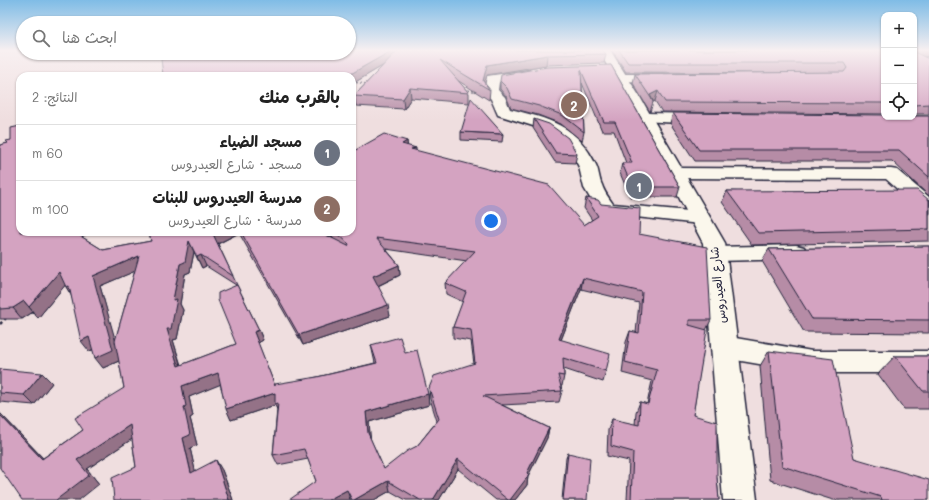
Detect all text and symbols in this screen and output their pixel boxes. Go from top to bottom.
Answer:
map controls [881,12,917,120]
button: + [881,12,917,48]
search box [16,16,356,60]
icon: search [30,27,52,49]
text: ابحث هنا [62,27,117,47]
button: − [881,48,917,84]
button: locate [881,84,917,120]
text: بالقرب منك [259,85,340,107]
text: النتائج: 2 [32,88,77,105]
pin: 2 [561,90,587,120]
text: مسجد الضياء [219,131,302,151]
text: 60 m [32,144,62,161]
text: 1 [324,144,330,161]
text: مسجد · شارع العيدروس [171,155,302,172]
pin: 1 [626,171,652,201]
text: مدرسة العيدروس للبنات [153,187,302,207]
text: 100 m [32,200,68,217]
text: 2 [323,200,331,217]
text: مدرسة · شارع العيدروس [168,211,302,228]
your location [481,211,501,231]
street label: شارع العيدروس [705,246,731,324]

